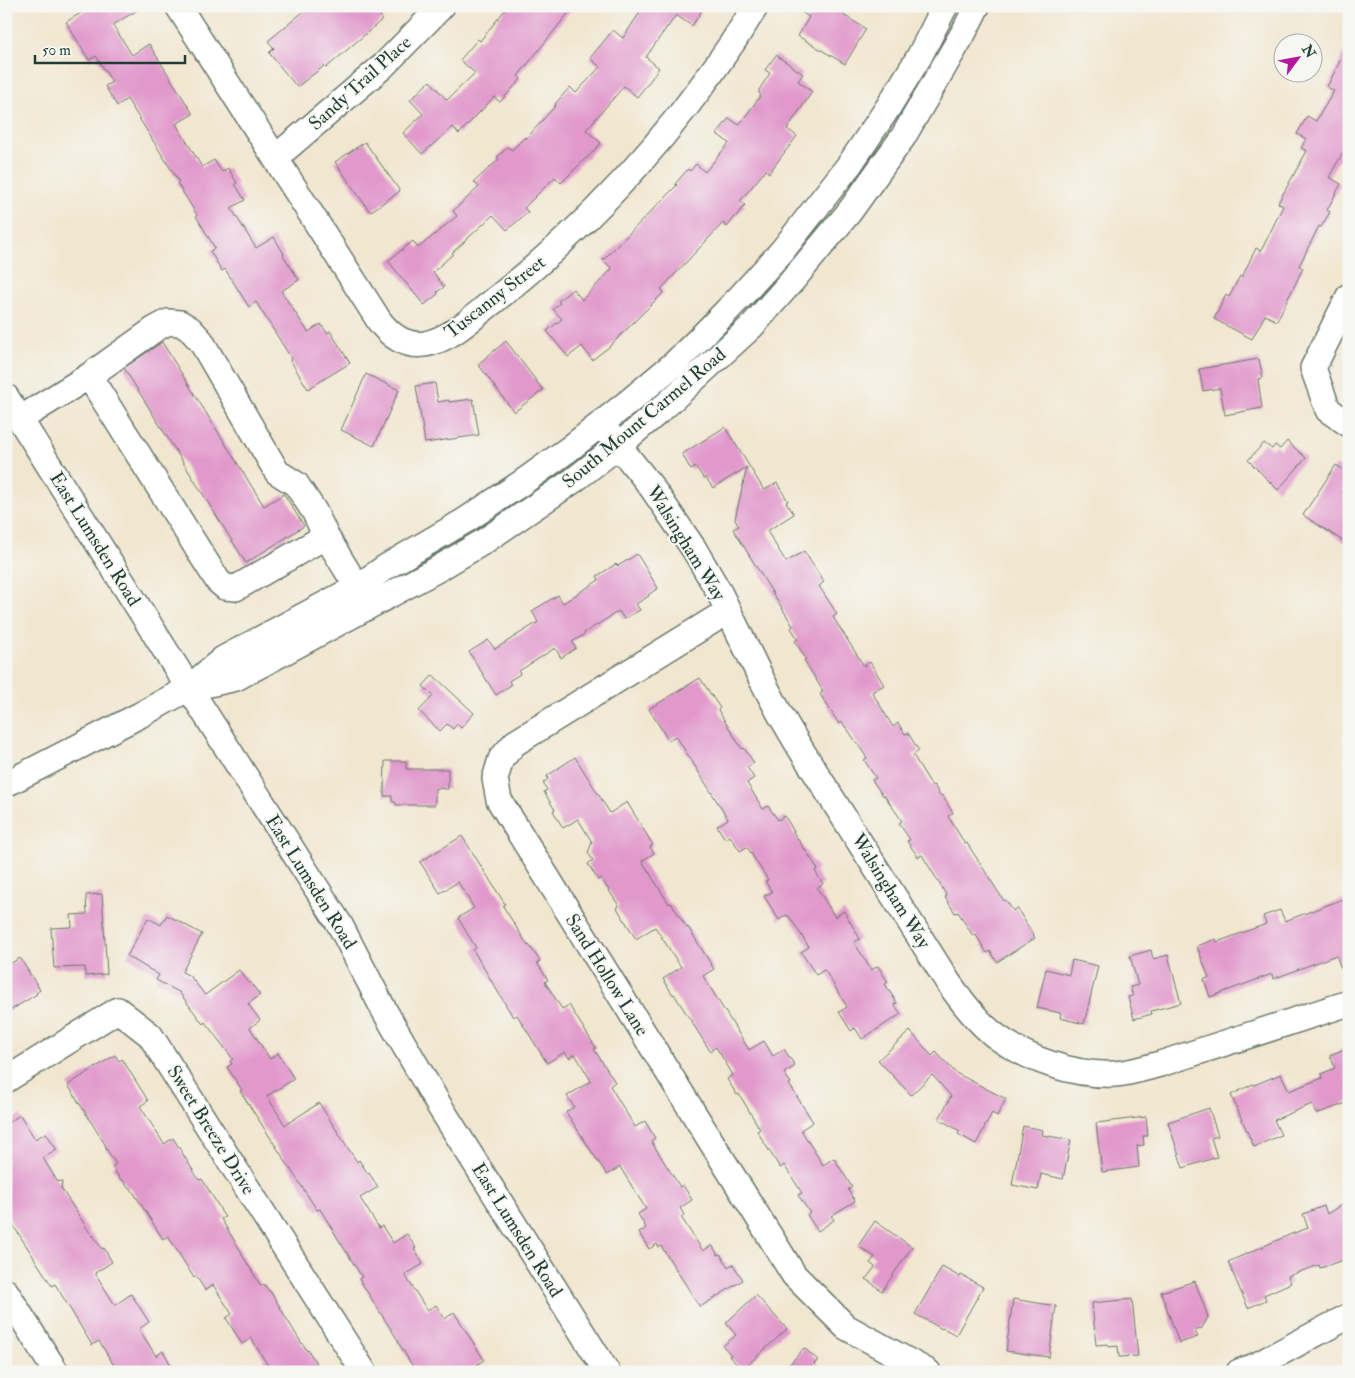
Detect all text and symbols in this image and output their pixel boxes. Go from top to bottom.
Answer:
street label: Sandy Trail Place [304,31,416,135]
scale bar [35,32,185,64]
north arrow [1272,32,1322,82]
text: 50 m [42,41,71,60]
text: N [1298,41,1319,62]
street label: Tuscanny Street [440,250,550,344]
street label: South Mount Carmel Road [557,342,731,494]
street label: East Lumsden Road [44,467,146,611]
street label: Walsingham Way [641,480,731,606]
street label: East Lumsden Road [260,810,362,954]
street label: Walsingham Way [846,828,936,954]
street label: Sand Hollow Lane [560,909,654,1041]
street label: Sweet Breeze Drive [162,1061,260,1199]
street label: East Lumsden Road [466,1158,568,1302]

